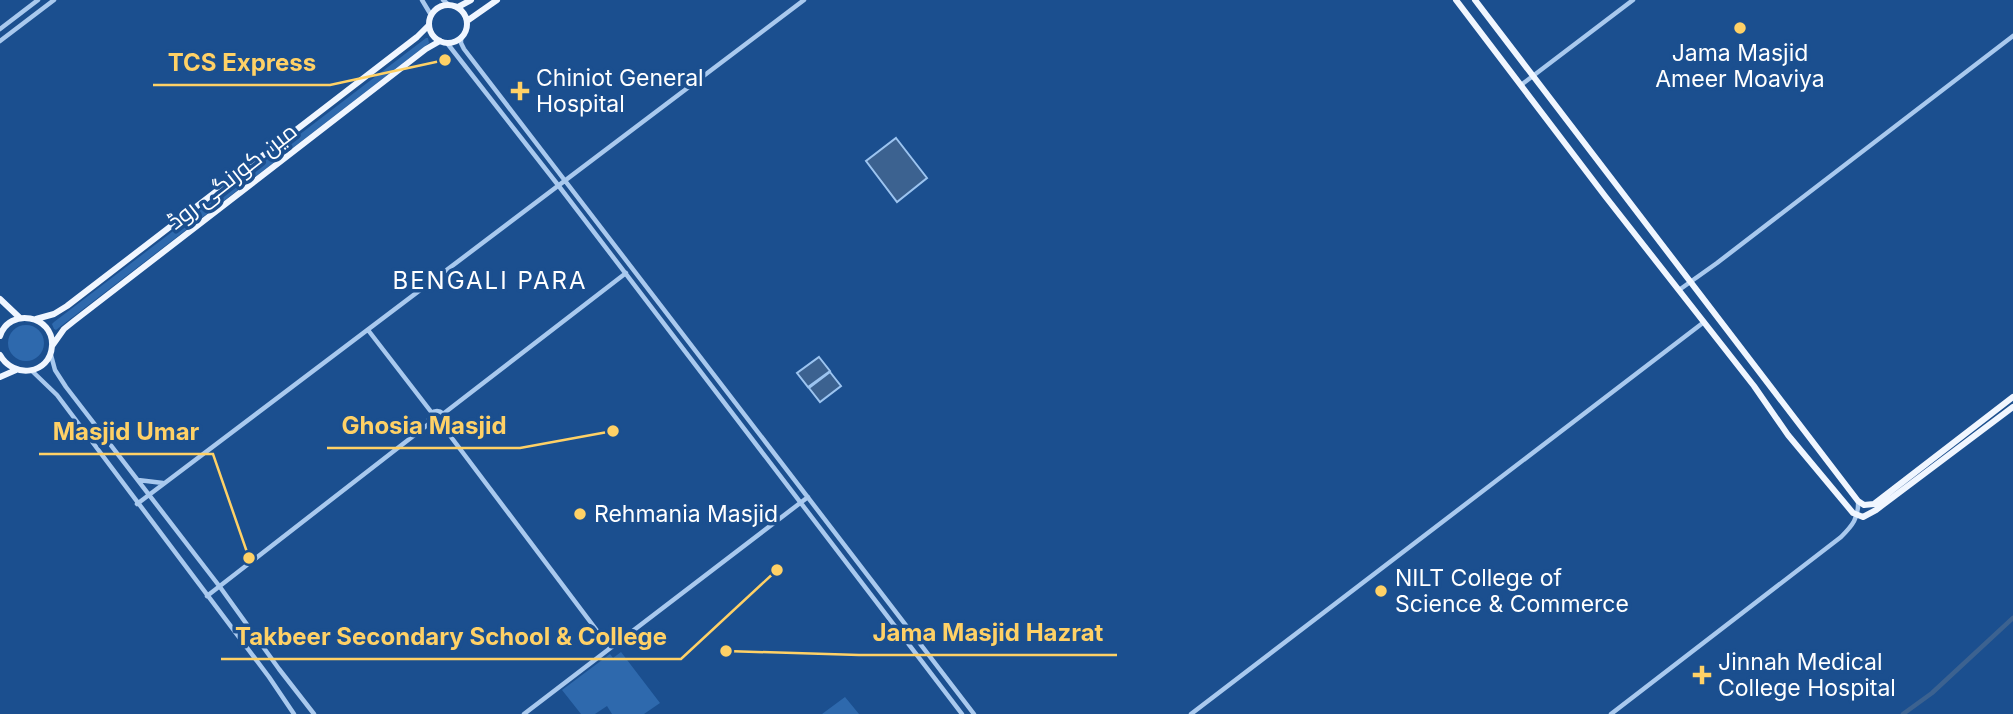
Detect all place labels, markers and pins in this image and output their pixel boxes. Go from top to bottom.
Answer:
marker: Jama Masjid Ameer Moaviya [1732,20,1748,36]
place label: Jama Masjid Ameer Moaviya [1655,39,1825,93]
callout: TCS Express [153,40,330,85]
place label: Chiniot General Hospital [536,64,704,118]
marker: Chiniot General Hospital [510,81,530,101]
callout: Ghosia Masjid [327,403,520,448]
callout: Masjid Umar [39,409,213,454]
place label: Rehmania Masjid [594,500,778,528]
marker: Rehmania Masjid [572,506,588,522]
place label: NILT College of Science & Commerce [1395,564,1629,618]
marker: NILT College of Science & Commerce [1373,583,1389,599]
callout: Jama Masjid Hazrat [859,610,1117,655]
callout: Takbeer Secondary School & College [221,614,681,659]
place label: Jinnah Medical College Hospital [1718,648,1896,702]
marker: Jinnah Medical College Hospital [1692,665,1712,685]

